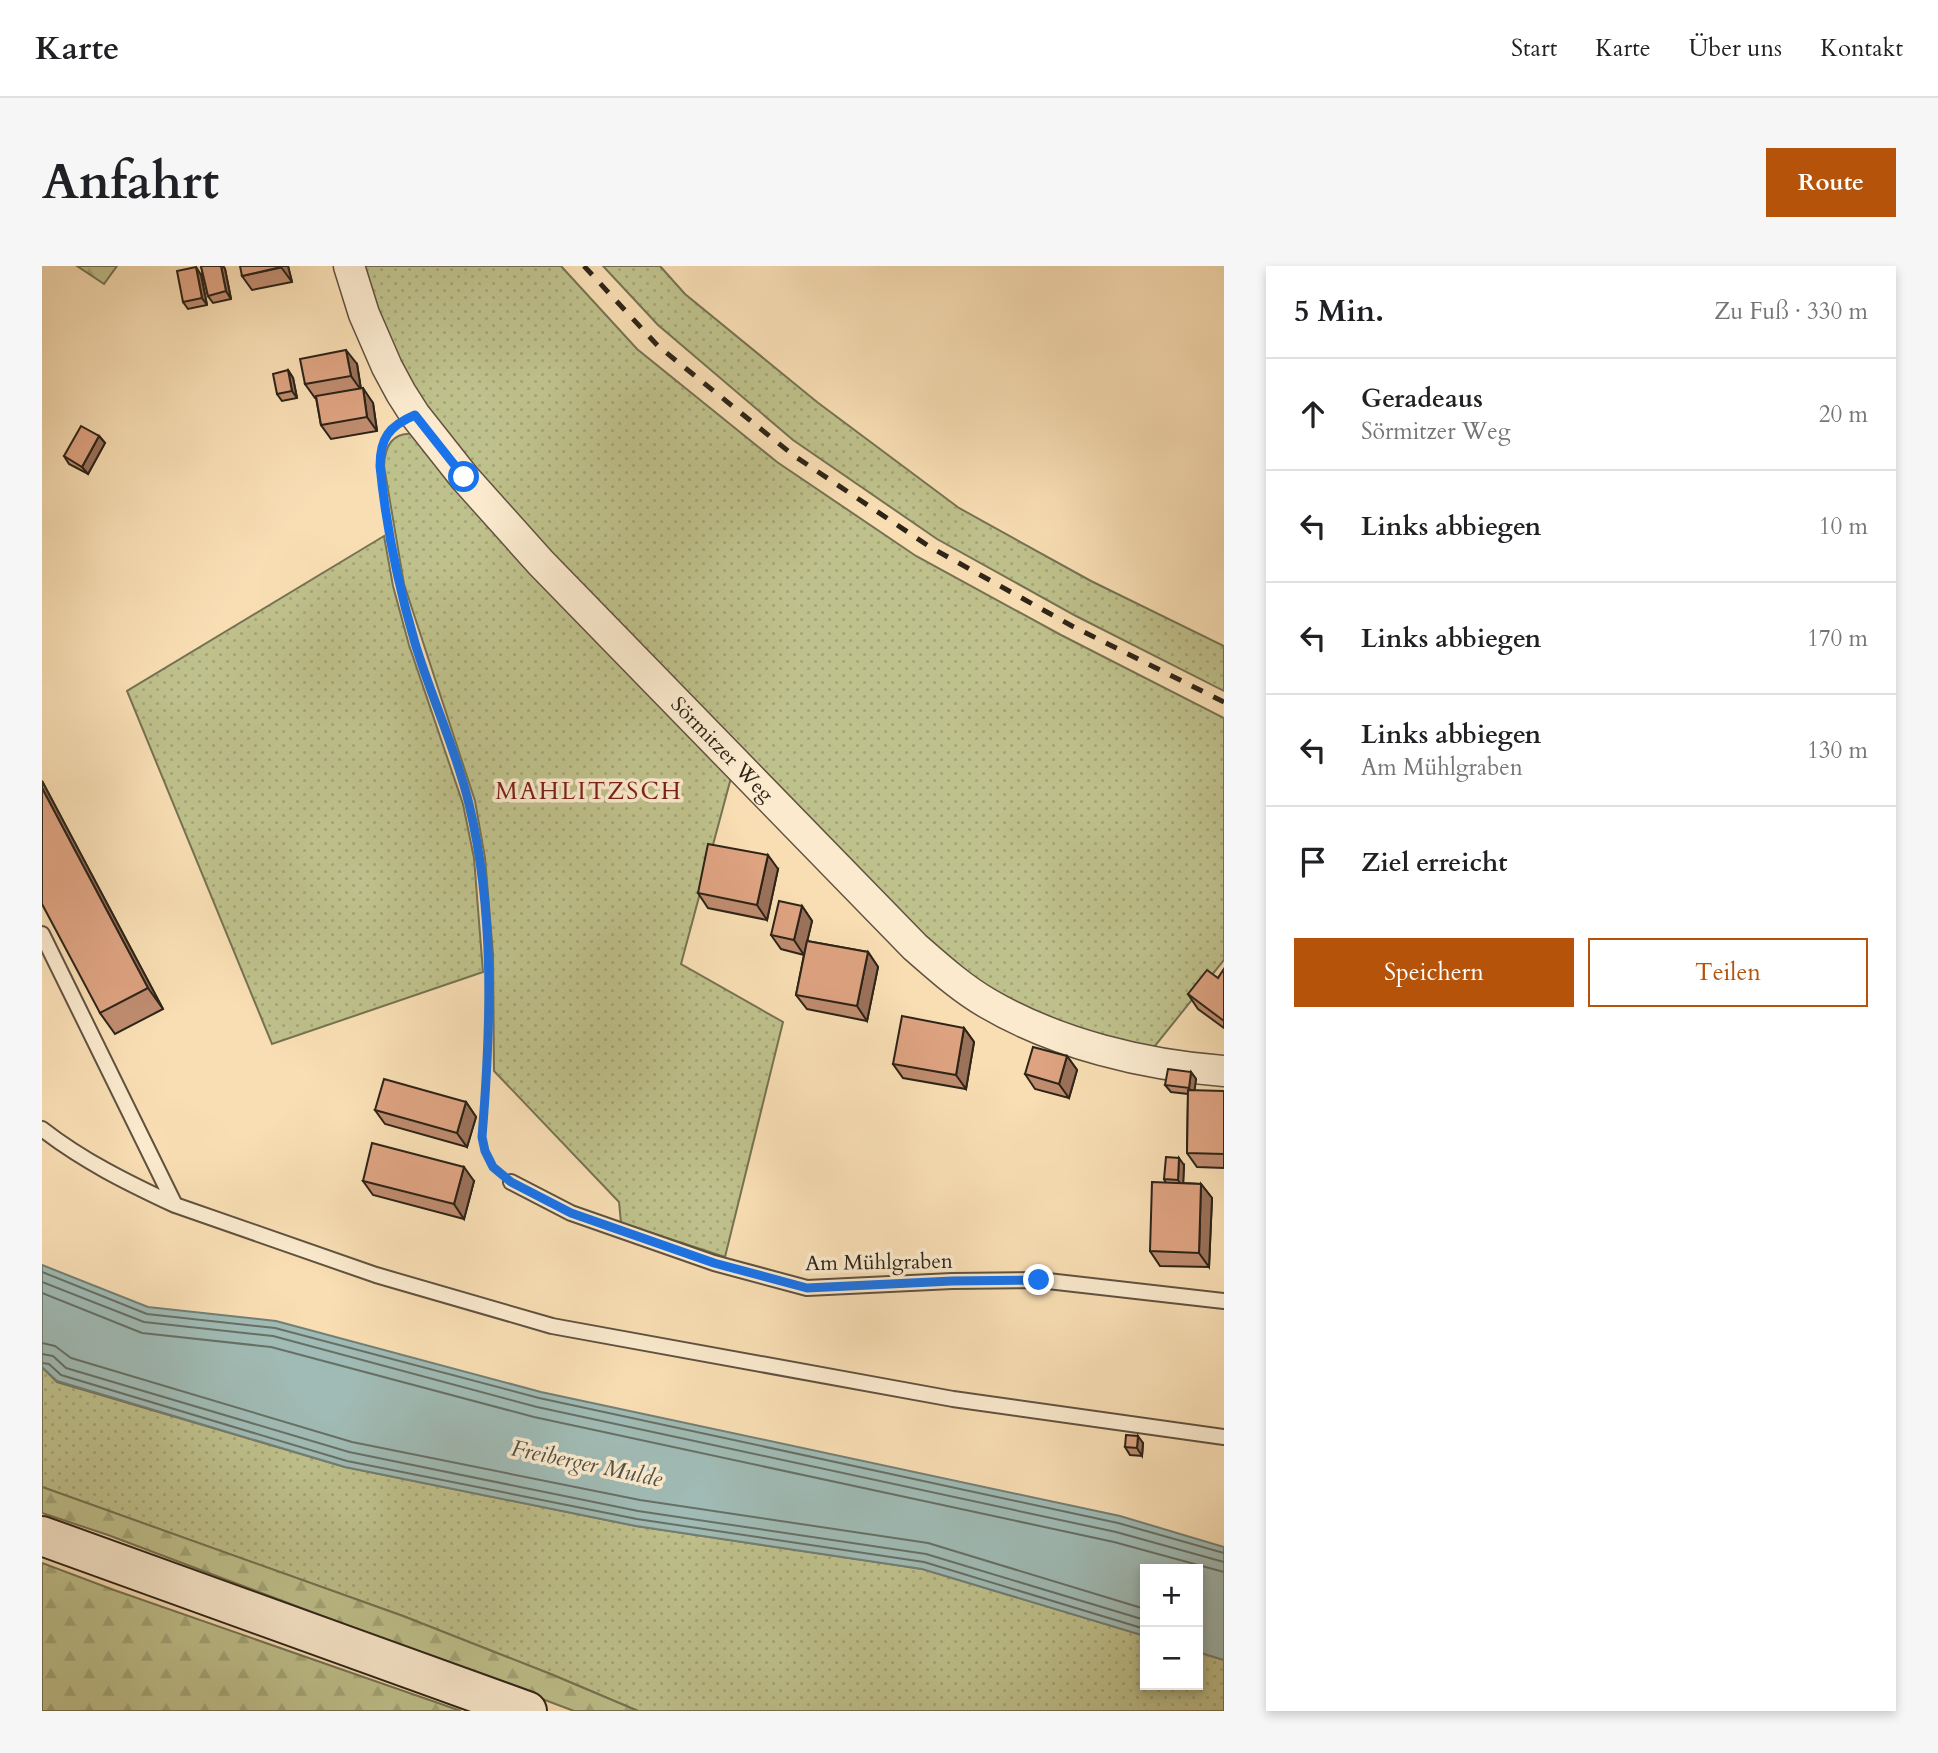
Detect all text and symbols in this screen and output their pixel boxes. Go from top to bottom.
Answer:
text: Karte [35,26,119,71]
text: Start [1511,32,1557,65]
text: Karte [1595,32,1651,65]
text: Über uns [1689,32,1782,65]
text: Kontakt [1820,32,1903,65]
button: Route [1766,148,1896,217]
text: Anfahrt [42,149,219,216]
text: 5 Min. [1294,291,1384,332]
text: Zu Fuß · 330 m [1714,296,1868,327]
text: Geradeaus [1361,381,1483,416]
icon: ahead [1294,395,1332,433]
text: 20 m [1819,399,1868,430]
text: Sörmitzer Weg [1361,416,1511,447]
route start [448,461,479,492]
icon: left [1294,507,1332,545]
text: Links abbiegen [1361,509,1541,544]
text: 10 m [1819,511,1868,542]
icon: left [1294,619,1332,657]
text: Links abbiegen [1361,621,1541,656]
text: 170 m [1807,623,1868,654]
street label: Sörmitzer Weg [664,690,780,809]
text: Links abbiegen [1361,717,1541,752]
icon: left [1294,731,1332,769]
text: 130 m [1807,735,1868,766]
text: Am Mühlgraben [1361,752,1523,783]
district label: MAHLITZSCH [495,775,683,808]
icon: arrive [1294,843,1332,881]
text: Ziel erreicht [1361,845,1507,880]
button: Speichern [1294,938,1574,1007]
button: Teilen [1588,938,1868,1007]
street label: Am Mühlgraben [805,1247,953,1278]
route end [1023,1264,1054,1295]
water label: Freiberger Mulde [509,1432,665,1495]
map controls [1140,1564,1203,1690]
button: + [1140,1564,1203,1627]
button: − [1140,1627,1203,1690]

